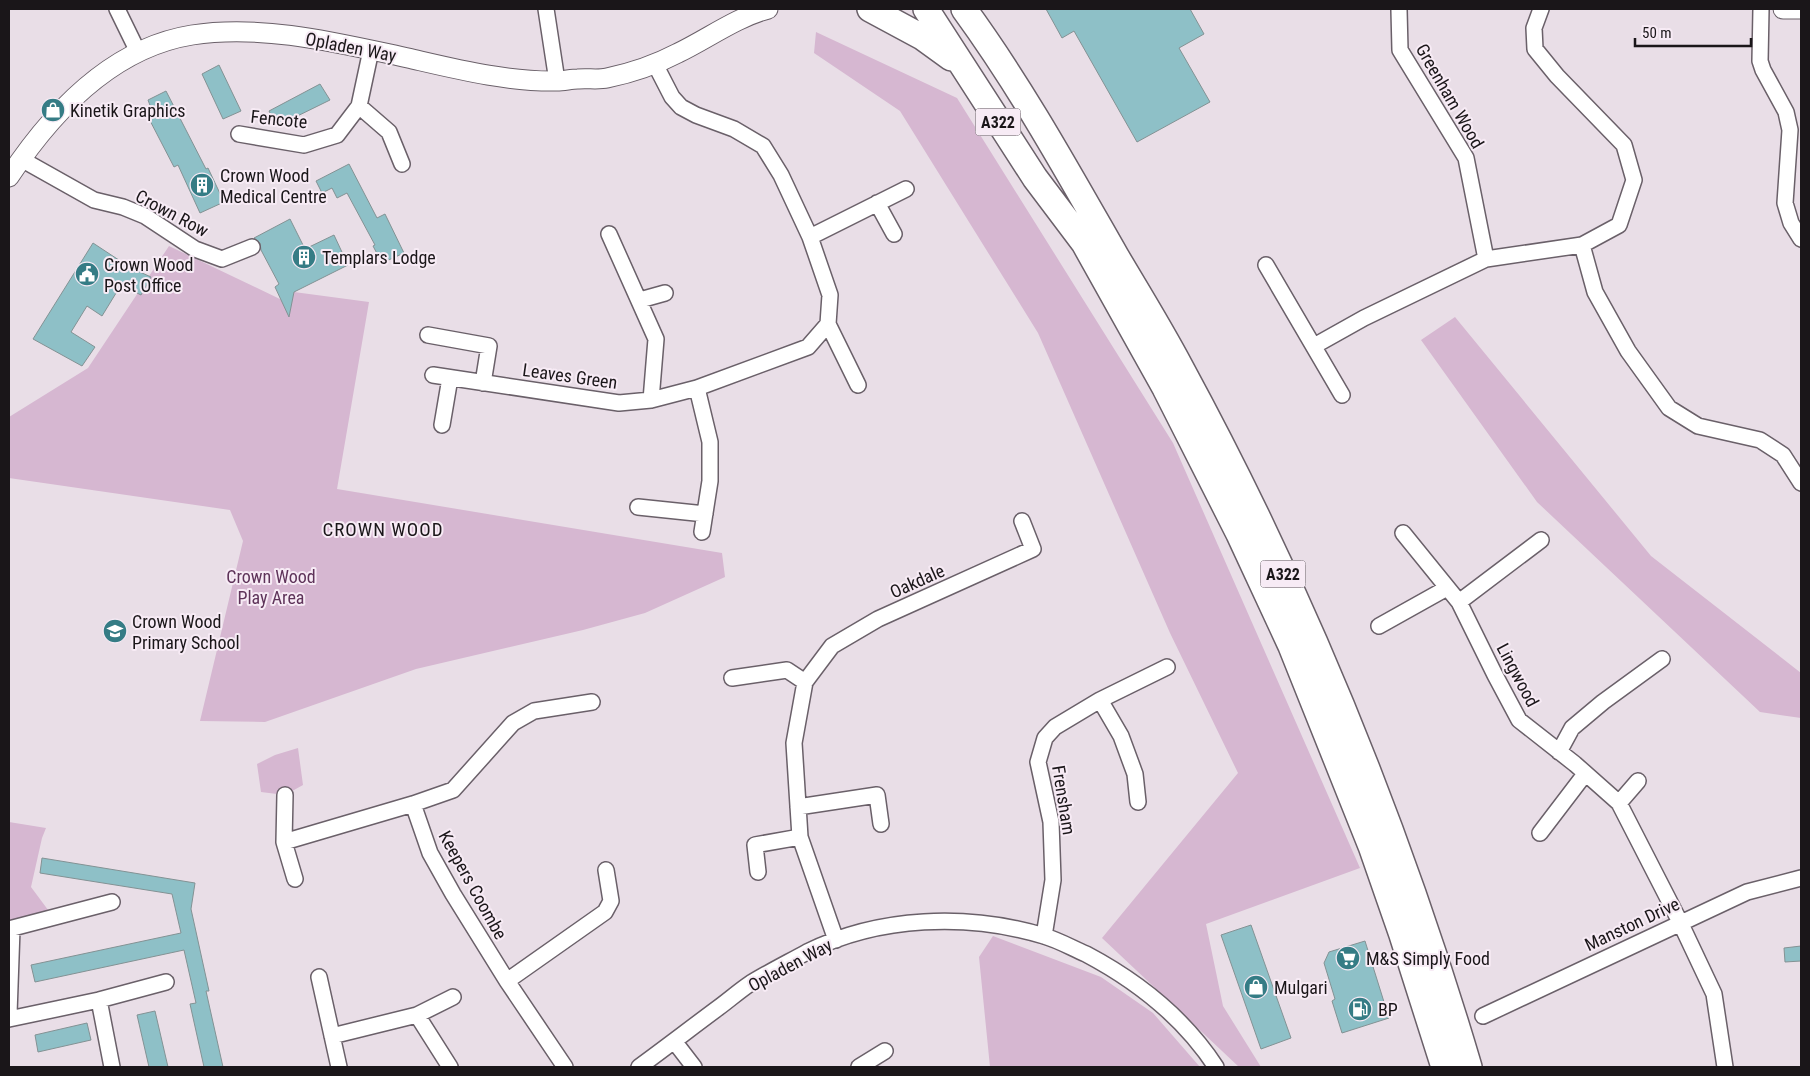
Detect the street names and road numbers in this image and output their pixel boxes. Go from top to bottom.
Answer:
street label: Opladen Way [304,28,399,66]
street label: Greenham Wood [1412,40,1488,152]
street label: Fencote [250,106,308,132]
road number: A322 [976,108,1020,136]
street label: Crown Row [132,185,212,241]
street label: Leaves Green [521,359,619,393]
street label: Oakdale [886,560,948,602]
road number: A322 [1260,560,1306,588]
street label: Lingwood [1493,640,1543,710]
street label: Frensham [1048,764,1080,836]
street label: Keepers Coombe [435,827,511,943]
street label: Manston Drive [1581,893,1683,955]
street label: Opladen Way [744,934,836,996]

